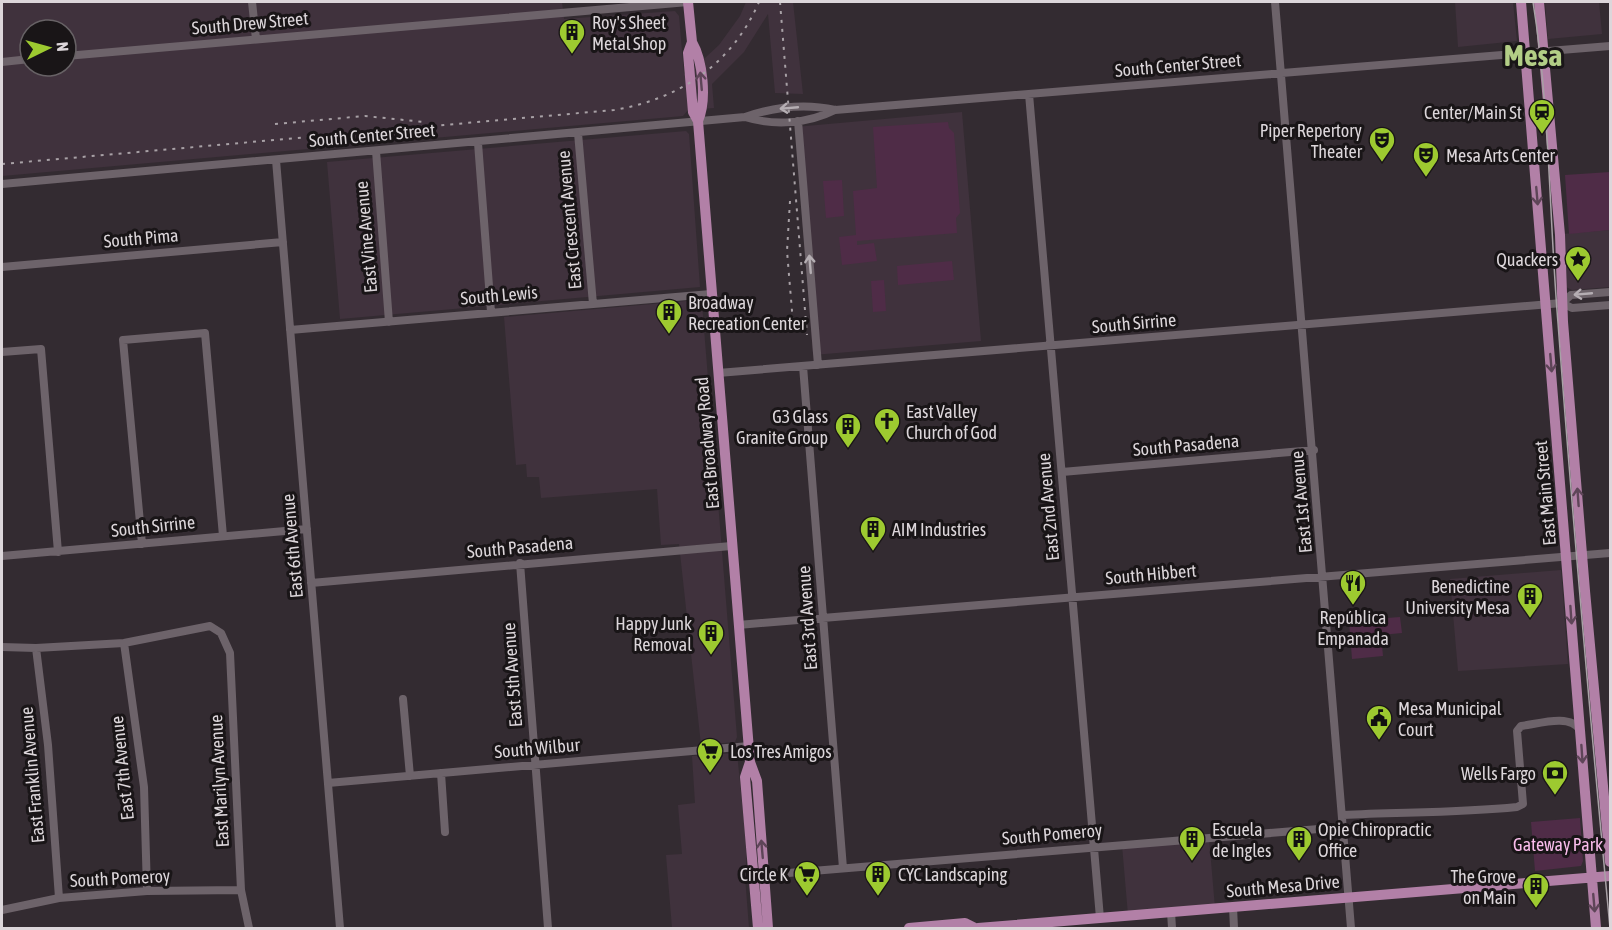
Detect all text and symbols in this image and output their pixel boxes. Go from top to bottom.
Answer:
street label: South Drew Street [191,7,309,39]
place label: Roy's Sheet Metal Shop [592,12,666,54]
building icon: Roy's Sheet Metal Shop [557,17,587,55]
north arrow [18,18,78,78]
district label: Mesa [1504,38,1562,72]
text: N [54,41,72,52]
street label: South Center Street [1114,49,1242,81]
one-way arrow [695,71,706,91]
station icon: Center/Main St [1527,97,1557,135]
place label: Center/Main St [1424,102,1522,123]
one-way arrow [780,103,800,114]
street label: South Center Street [308,119,436,151]
place label: Piper Repertory Theater [1260,120,1363,162]
theatre icon: Piper Repertory Theater [1367,125,1397,163]
theatre icon: Mesa Arts Center [1411,140,1441,178]
place label: Mesa Arts Center [1446,145,1556,166]
street label: East Crescent Avenue [552,150,586,290]
street label: East Vine Avenue [351,180,381,294]
one-way arrow [1532,185,1543,205]
street label: South Pima [103,224,179,252]
place icon: Quackers [1563,244,1593,282]
place label: Quackers [1496,249,1558,270]
one-way arrow [805,255,816,275]
street label: South Lewis [460,281,538,309]
one-way arrow [1574,289,1594,300]
place label: Broadway Recreation Center [688,292,807,334]
building icon: Broadway Recreation Center [654,297,684,335]
street label: South Sirrine [1091,309,1177,337]
one-way arrow [1546,352,1557,372]
street label: East Broadway Road [691,376,723,510]
place label: East Valley Church of God [906,401,997,443]
place label: G3 Glass Granite Group [736,406,828,448]
church icon: East Valley Church of God [872,406,902,444]
building icon: G3 Glass Granite Group [833,411,863,449]
street label: South Pasadena [1132,430,1240,460]
street label: East Main Street [1530,440,1560,546]
street label: East 1st Avenue [1286,450,1316,554]
street label: East 2nd Avenue [1033,452,1063,562]
one-way arrow [1572,488,1583,508]
street label: East 6th Avenue [277,493,307,599]
street label: South Sirrine [110,511,196,541]
building icon: AIM Industries [858,514,888,552]
place label: AIM Industries [892,519,986,540]
street label: South Pasadena [466,532,574,562]
street label: South Hibbert [1105,560,1197,588]
street label: East 3rd Avenue [793,565,821,671]
restaurant icon: República Empanada [1338,568,1368,606]
place label: Benedictine University Mesa [1405,576,1510,618]
building icon: Benedictine University Mesa [1515,581,1545,619]
one-way arrow [1566,605,1577,625]
place label: República Empanada [1317,607,1389,649]
place label: Happy Junk Removal [615,613,692,655]
building icon: Happy Junk Removal [696,618,726,656]
street label: East 5th Avenue [498,622,526,728]
place label: Mesa Municipal Court [1398,698,1502,740]
public building icon: Mesa Municipal Court [1364,703,1394,741]
street label: East Franklin Avenue [16,706,48,844]
street label: East Marilyn Avenue [205,714,233,848]
street label: East 7th Avenue [106,715,138,821]
street label: South Wilbur [493,734,581,762]
supermarket icon: Los Tres Amigos [695,736,725,774]
place label: Los Tres Amigos [730,741,831,762]
one-way arrow [1577,743,1588,763]
bank icon: Wells Fargo [1540,758,1570,796]
place label: Wells Fargo [1461,763,1536,784]
street label: South Pomeroy [1001,819,1103,849]
place label: Escuela de Ingles [1212,819,1271,861]
place label: Opie Chiropractic Office [1318,819,1431,861]
building icon: Escuela de Ingles [1177,824,1207,862]
building icon: Opie Chiropractic Office [1284,824,1314,862]
park label: Gateway Park [1513,834,1603,855]
one-way arrow [756,840,767,860]
supermarket icon: Circle K [792,859,822,897]
building icon: CYC Landscaping [863,859,893,897]
place label: Circle K [740,864,788,885]
place label: CYC Landscaping [898,864,1008,885]
street label: South Pomeroy [69,865,171,891]
place label: The Grove on Main [1451,866,1516,908]
street label: South Mesa Drive [1226,871,1340,901]
building icon: The Grove on Main [1521,871,1551,909]
one-way arrow [1589,892,1600,912]

